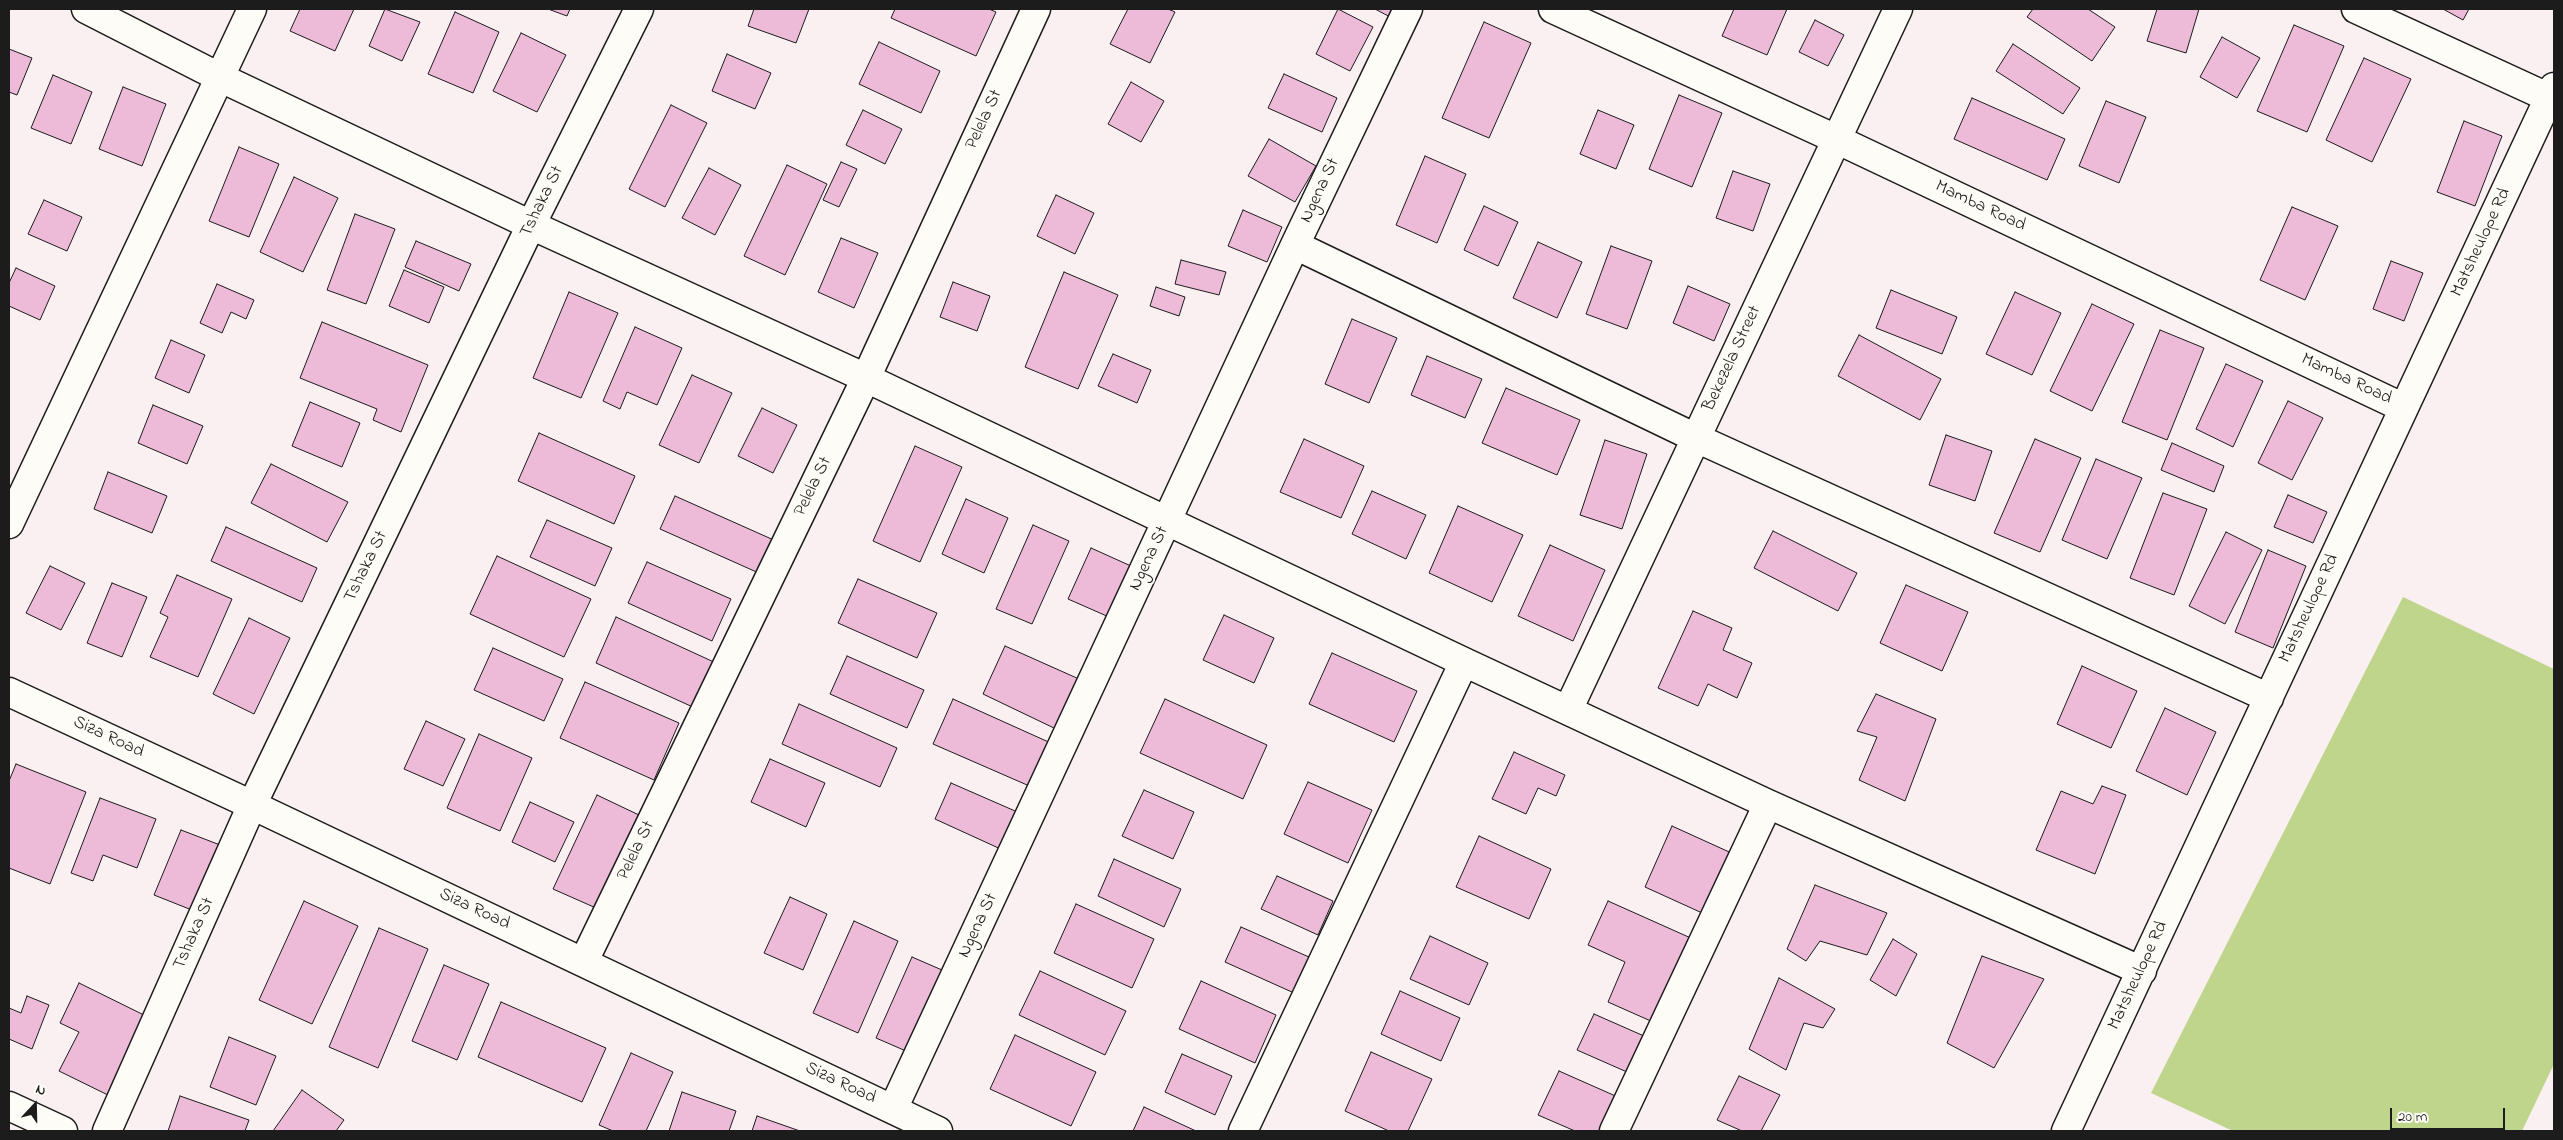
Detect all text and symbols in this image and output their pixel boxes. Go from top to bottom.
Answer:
street label: Pelela St [962,87,1008,153]
street label: Ngena St [1297,155,1345,227]
street label: Tshaka St [517,163,569,241]
street label: Mamba Road [1931,177,2029,237]
street label: Matsheulope Rd [2447,185,2517,301]
street label: Bekezela Street [1699,303,1767,415]
street label: Mamba Road [2297,350,2395,410]
street label: Pelela St [790,454,838,520]
street label: Ngena St [1126,523,1174,595]
street label: Tshaka St [341,528,393,606]
street label: Matsheulope Rd [2275,551,2345,667]
street label: Siza Road [69,712,147,764]
street label: Pelela St [613,818,661,884]
street label: Siza Road [435,884,513,936]
street label: Ngena St [955,890,1003,962]
street label: Tshaka St [170,895,220,973]
street label: Matsheulope Rd [2104,918,2174,1034]
street label: Siza Road [801,1058,879,1110]
text: N [32,1079,49,1102]
north arrow [10,1080,60,1130]
scale bar [2393,1098,2508,1130]
text: 20 m [2398,1106,2427,1128]

